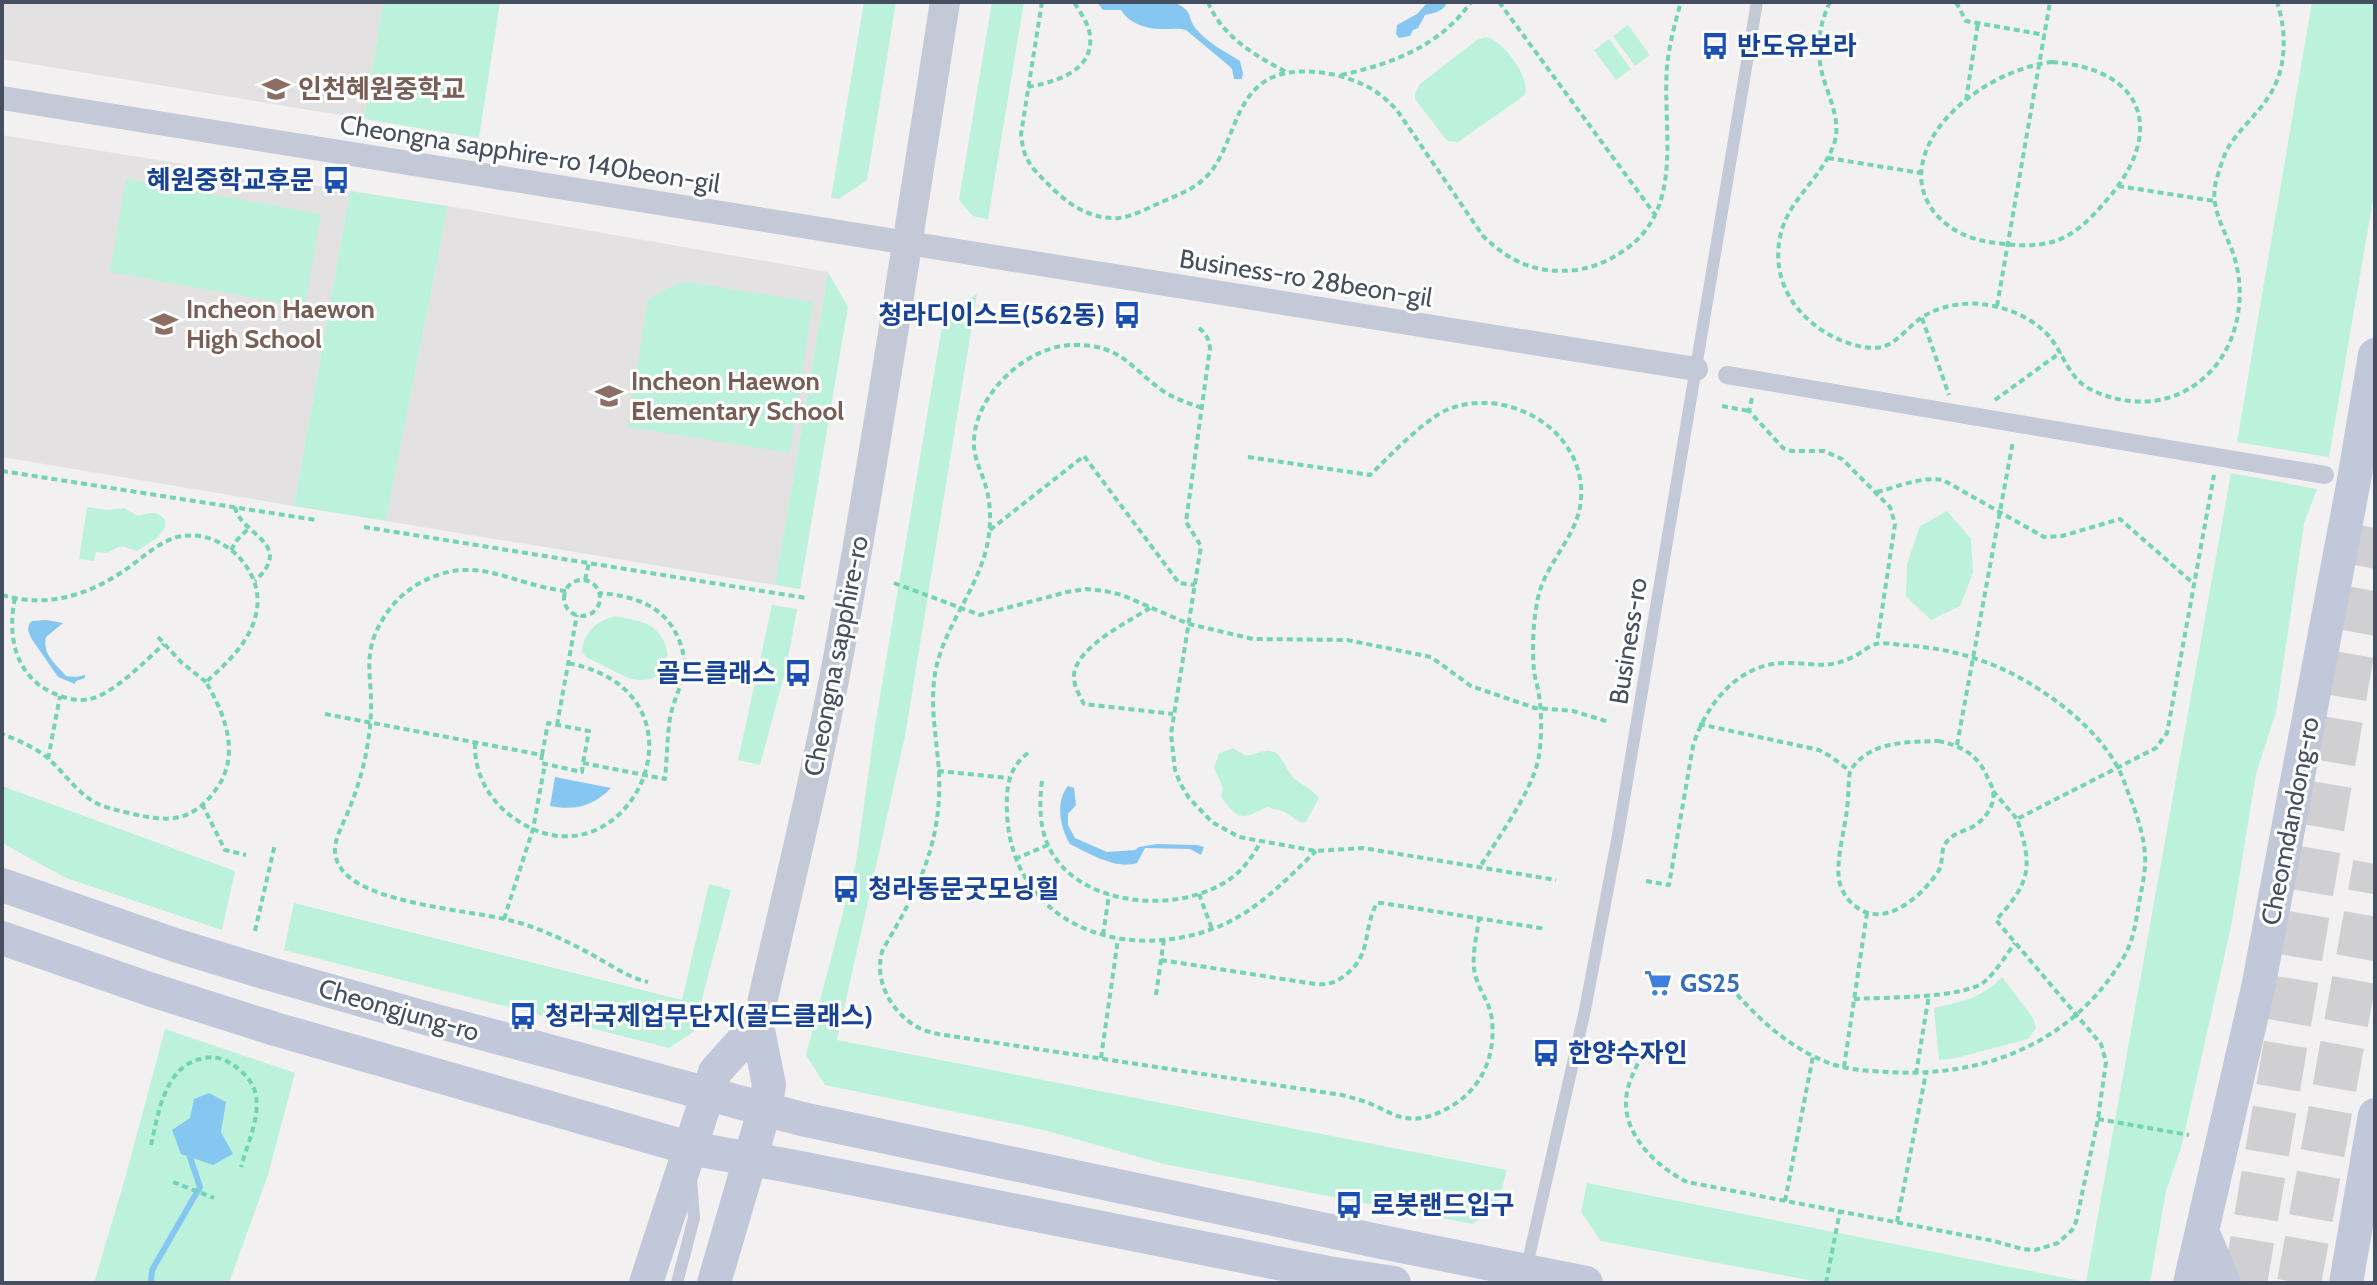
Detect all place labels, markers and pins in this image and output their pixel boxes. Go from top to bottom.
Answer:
place label: 반도유보라 [1737,30,1857,62]
bus stop icon: 반도유보라 [1700,31,1730,61]
place label: 인천혜원중학교 [298,73,465,105]
school or university icon: 인천혜원중학교 [261,74,291,104]
place label: 혜원중학교후문 [147,164,314,196]
bus stop icon: 혜원중학교후문 [321,165,351,195]
place label: Incheon Haewon High School [186,293,375,355]
place label: 청라디이스트(562동) [878,299,1105,331]
bus stop icon: 청라디이스트(562동) [1112,300,1142,330]
school or university icon: Incheon Haewon High School [149,309,179,339]
place label: Incheon Haewon Elementary School [631,365,844,427]
school or university icon: Incheon Haewon Elementary School [594,381,624,411]
place label: 골드클래스 [656,657,776,689]
bus stop icon: 골드클래스 [783,658,813,688]
place label: 청라동문굿모닝힐 [868,873,1059,905]
bus stop icon: 청라동문굿모닝힐 [831,874,861,904]
place label: GS25 [1680,967,1740,999]
supermarket icon: GS25 [1643,968,1673,998]
place label: 청라국제업무단지(골드클래스) [545,1000,873,1032]
bus stop icon: 청라국제업무단지(골드클래스) [508,1001,538,1031]
place label: 한양수자인 [1568,1037,1688,1069]
bus stop icon: 한양수자인 [1531,1038,1561,1068]
place label: 로봇랜드입구 [1371,1189,1515,1221]
bus stop icon: 로봇랜드입구 [1334,1190,1364,1220]

